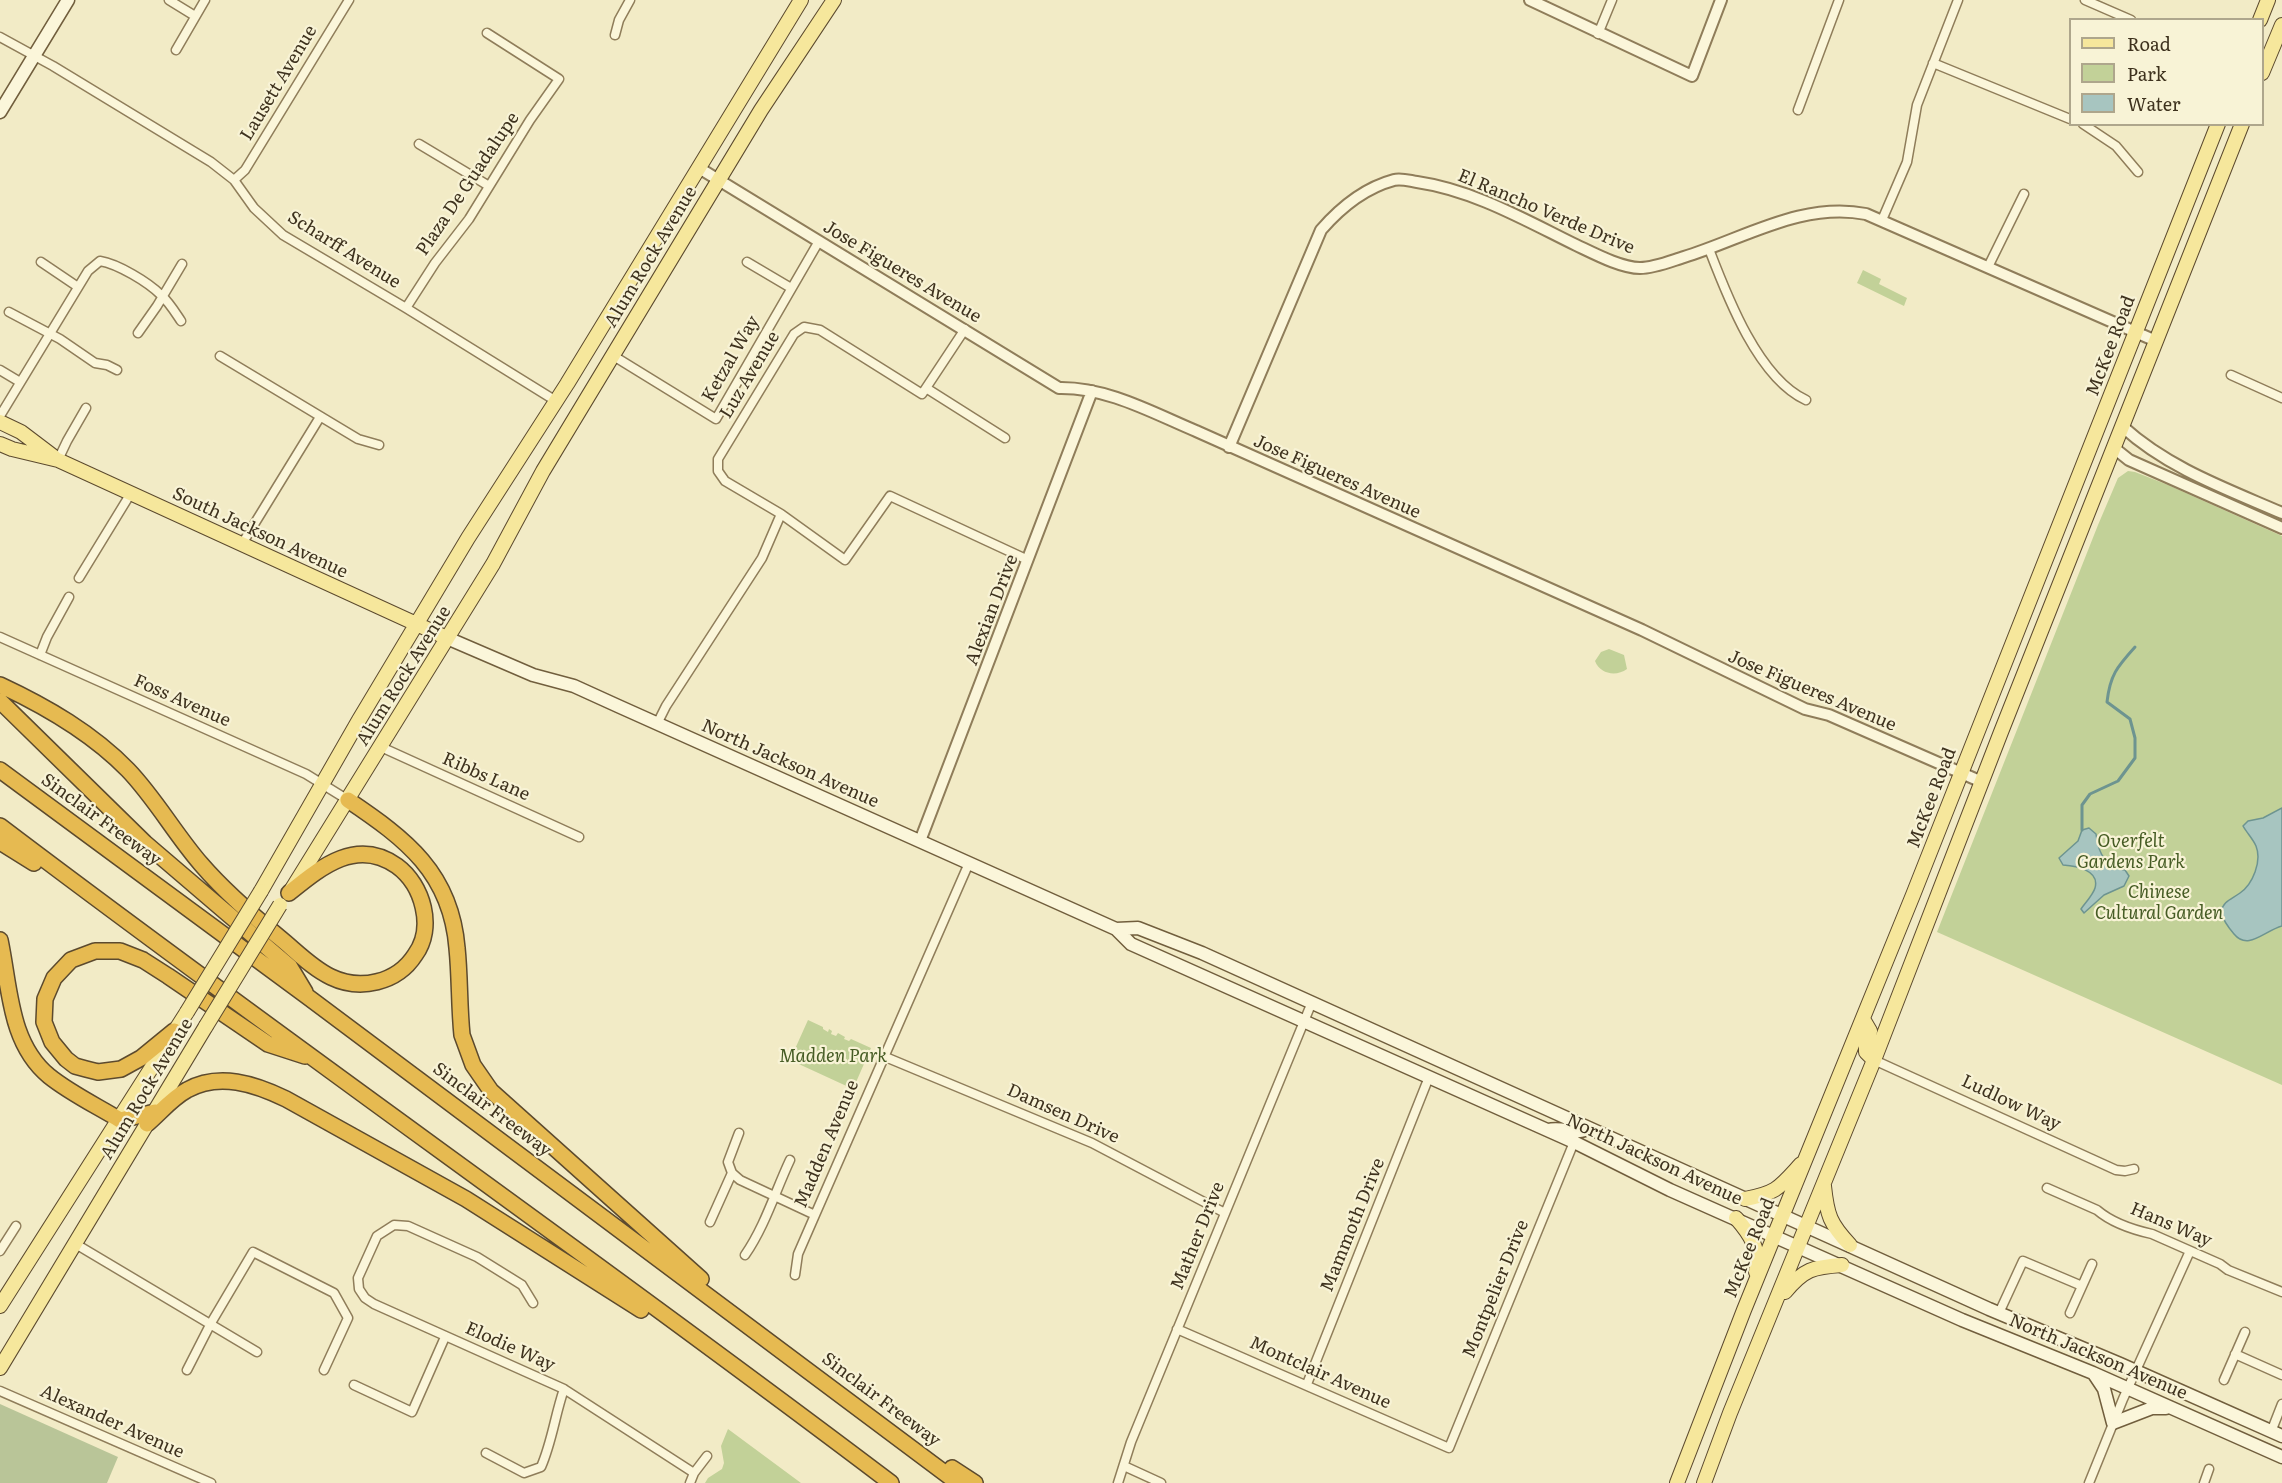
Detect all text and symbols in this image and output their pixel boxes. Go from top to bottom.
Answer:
legend [2069,18,2264,126]
street label: Lausett Avenue [236,21,322,145]
text: Road [2127,30,2171,57]
text: Park [2127,60,2166,87]
text: Water [2127,90,2180,117]
street label: Plaza De Guadalupe [412,108,524,260]
street label: El Rancho Verde Drive [1454,165,1638,259]
street label: Alum Rock Avenue [600,182,702,332]
street label: Scharff Avenue [283,207,405,293]
street label: Jose Figueres Avenue [819,216,985,328]
street label: McKee Road [2082,293,2140,399]
street label: Ketzal Way [698,312,764,406]
street label: Luz Avenue [715,327,785,423]
street label: Jose Figueres Avenue [1250,430,1424,524]
street label: South Jackson Avenue [169,483,351,583]
street label: Alexian Drive [961,552,1023,668]
street label: Alum Rock Avenue [352,602,456,750]
street label: Jose Figueres Avenue [1725,646,1899,736]
street label: Foss Avenue [130,670,234,732]
street label: North Jackson Avenue [698,715,882,813]
street label: McKee Road [1903,745,1961,851]
street label: Ribbs Lane [439,748,533,806]
street label: Sinclair Freeway [37,769,165,871]
park label: Overfelt Gardens Park [2077,831,2185,874]
park label: Chinese Cultural Garden [2095,882,2223,924]
street label: Alum Rock Avenue [96,1014,198,1164]
park label: Madden Park [779,1046,887,1068]
street label: Sinclair Freeway [428,1058,556,1162]
street label: Ludlow Way [1958,1071,2064,1135]
street label: Madden Avenue [790,1077,864,1211]
street label: Damsen Drive [1003,1080,1123,1148]
street label: North Jackson Avenue [1563,1110,1745,1210]
street label: Mammoth Drive [1316,1155,1390,1295]
street label: Mather Drive [1167,1179,1229,1293]
street label: McKee Road [1720,1195,1780,1301]
street label: Hans Way [2127,1198,2215,1252]
street label: Montpelier Drive [1458,1217,1534,1361]
street label: North Jackson Avenue [2006,1310,2190,1404]
street label: Elodie Way [462,1318,558,1376]
street label: Montclair Avenue [1246,1332,1394,1414]
street label: Sinclair Freeway [817,1348,945,1452]
street label: Alexander Avenue [37,1381,187,1463]

